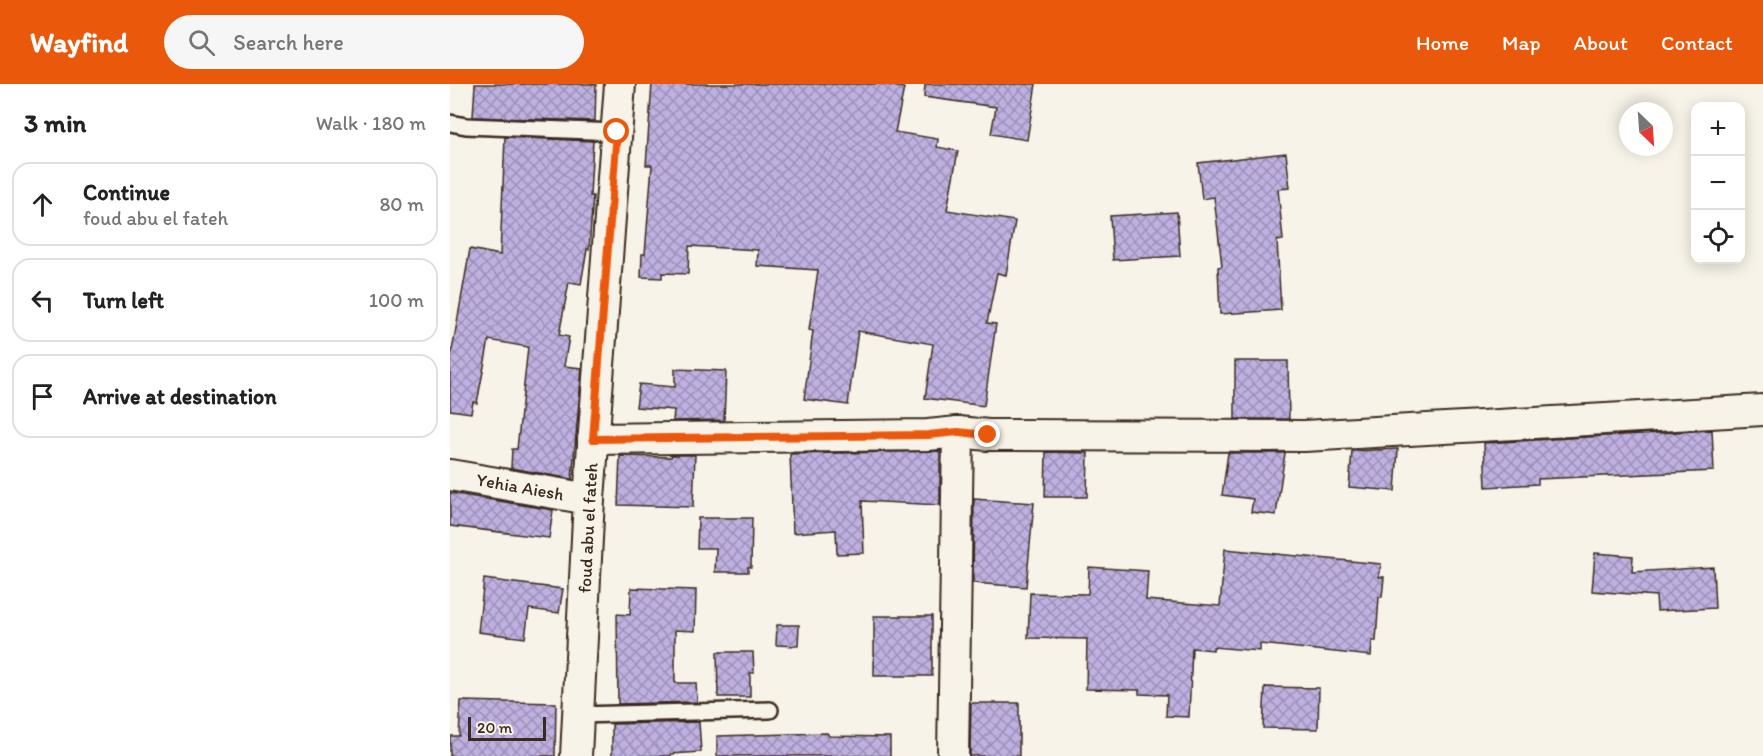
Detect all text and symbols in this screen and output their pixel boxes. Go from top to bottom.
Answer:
search box [164,15,584,69]
text: Wayfind [30,25,128,59]
icon: search [185,26,218,59]
text: Search here [233,29,344,56]
text: Home [1416,30,1469,55]
text: Map [1502,30,1541,55]
text: About [1574,30,1628,55]
text: Contact [1661,30,1733,55]
north arrow [1619,102,1673,156]
map controls [1691,102,1745,264]
button: + [1691,102,1745,156]
text: 3 min [24,107,86,139]
text: Walk · 180 m [316,111,426,135]
route start [603,118,629,144]
button: − [1691,156,1745,210]
text: Continue [83,179,170,206]
icon: ahead [26,188,59,221]
text: 80 m [379,192,424,216]
text: foud abu el fateh [83,206,228,230]
button: locate [1691,210,1745,264]
icon: left [26,284,59,317]
text: Turn left [83,287,164,314]
text: 100 m [369,288,424,312]
icon: arrive [26,380,59,413]
text: Arrive at destination [83,383,277,410]
route end [974,421,1000,447]
street label: foud abu el fateh [574,462,602,594]
street label: Yehia Aiesh [475,468,565,506]
scale bar [468,714,546,742]
text: 20 m [477,718,512,737]

